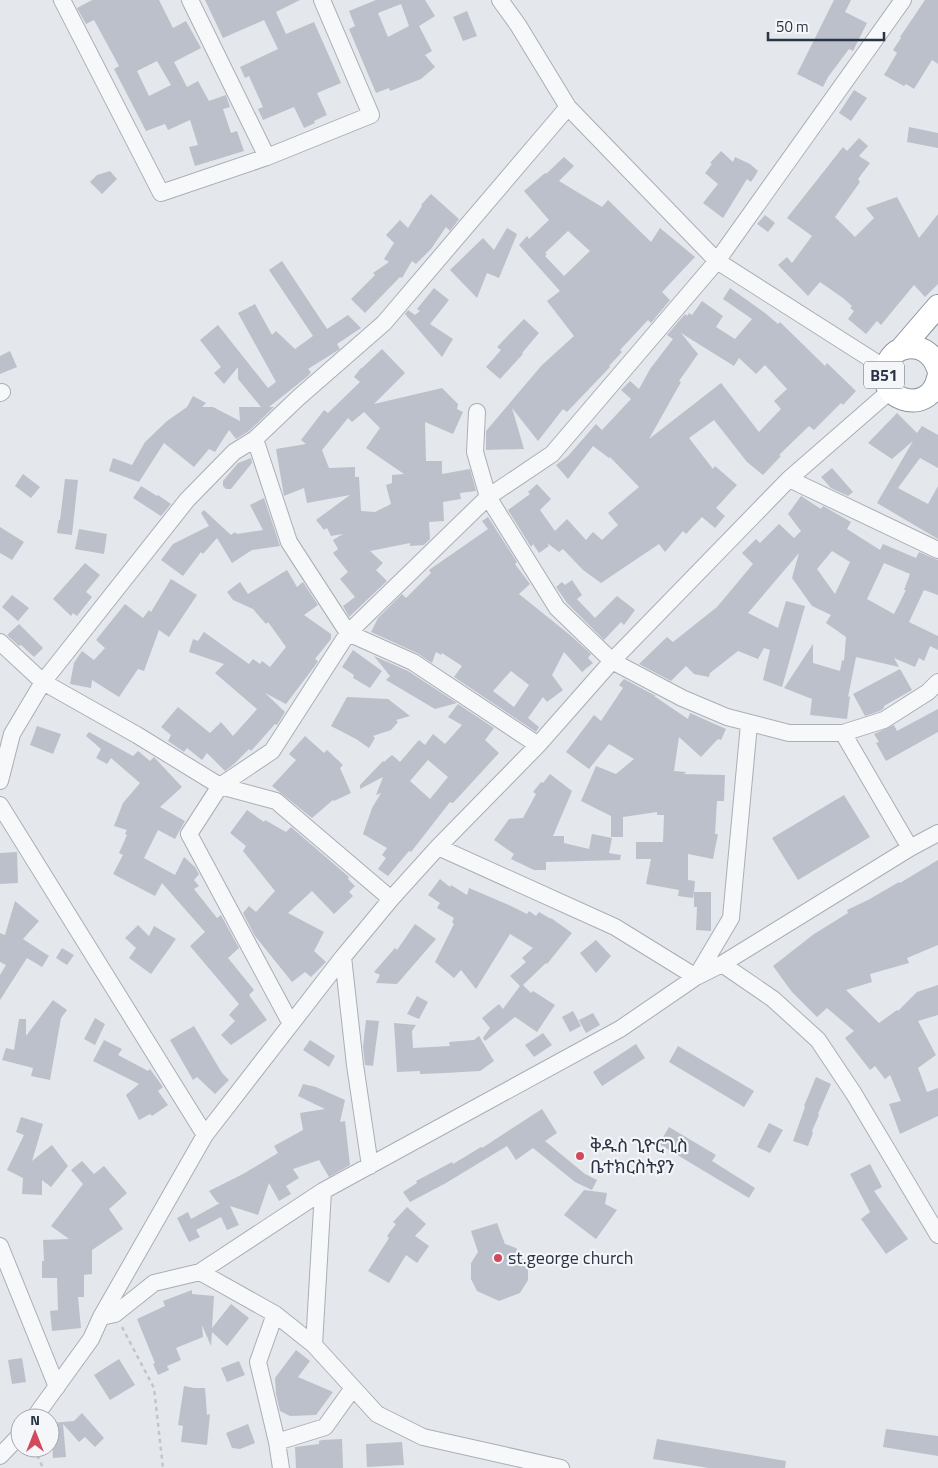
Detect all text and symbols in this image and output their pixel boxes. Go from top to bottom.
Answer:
scale bar [768,10,884,42]
text: 50 m [776,15,809,38]
road number: B51 [864,362,904,388]
place label: ቅዱስ ጊዮርጊስ ቤተክርስትያን [590,1132,688,1180]
marker: ቅዱስ ጊዮርጊስ ቤተክርስትያን [574,1150,586,1162]
place label: st.george church [508,1244,633,1271]
marker: st.george church [492,1252,504,1264]
north arrow [10,1408,60,1458]
text: N [30,1409,40,1430]

